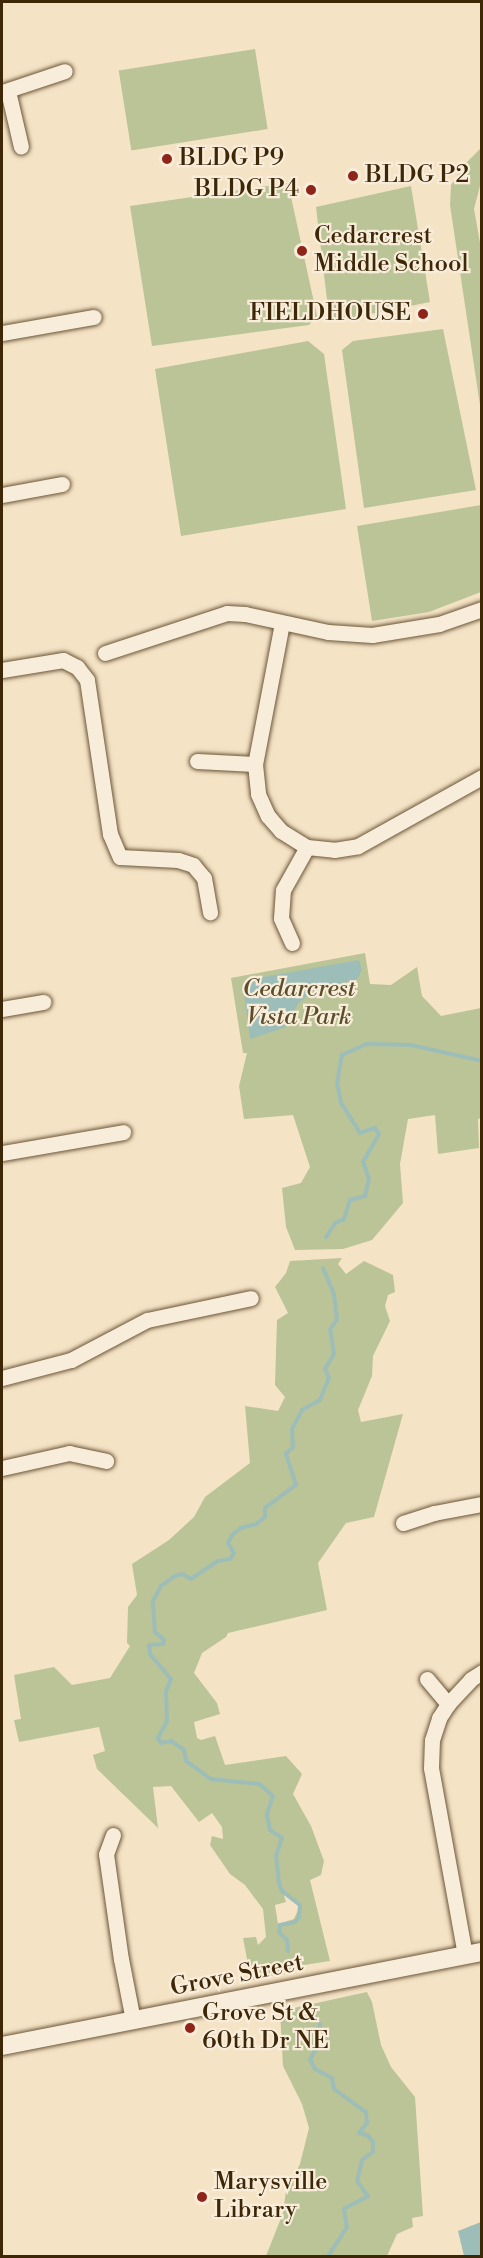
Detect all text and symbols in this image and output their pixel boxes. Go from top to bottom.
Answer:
place label: BLDG P9 [179,145,284,173]
marker: BLDG P9 [160,152,174,166]
place label: BLDG P2 [365,162,469,190]
marker: BLDG P2 [346,169,360,183]
place label: BLDG P4 [194,176,299,204]
marker: BLDG P4 [304,183,318,197]
place label: Cedarcrest Middle School [314,223,469,279]
marker: Cedarcrest Middle School [295,244,309,258]
place label: FIELDHOUSE [249,300,411,328]
marker: FIELDHOUSE [416,307,430,321]
park label: Cedarcrest Vista Park [243,976,355,1032]
street label: Grove Street [168,1949,306,2003]
place label: Grove St & 60th Dr NE [202,2000,329,2056]
marker: Grove St & 60th Dr NE [183,2021,197,2035]
place label: Marysville Library [214,2169,327,2225]
marker: Marysville Library [195,2190,209,2204]

